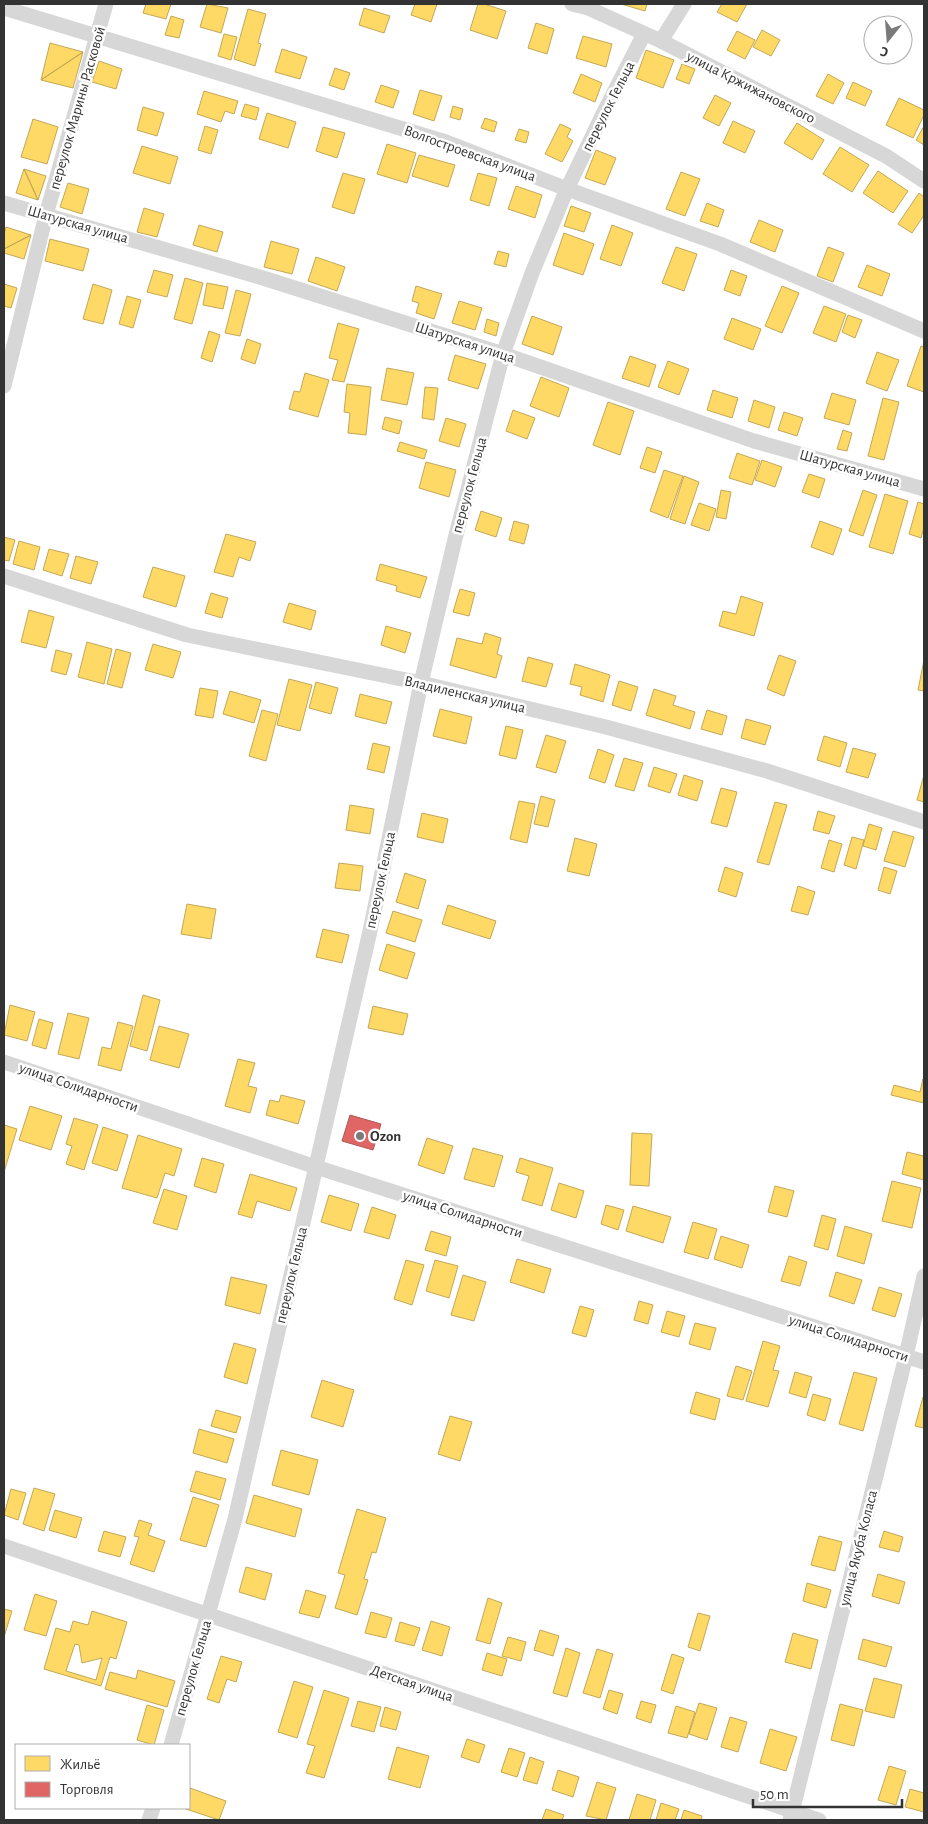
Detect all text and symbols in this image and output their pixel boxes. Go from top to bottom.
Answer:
north arrow [863,15,913,65]
street label: переулок Марины Расковой [47,25,108,191]
text: С [879,44,890,59]
street label: улица Кржижановского [683,48,817,126]
street label: переулок Гельца [579,59,638,154]
street label: Волгостроевская улица [402,123,538,184]
street label: Шатурская улица [26,203,130,246]
street label: Шатурская улица [413,319,517,366]
street label: переулок Гельца [449,435,490,535]
street label: Шатурская улица [798,447,902,490]
street label: Владиленская улица [403,673,527,716]
street label: переулок Гельца [363,830,398,930]
street label: улица Солидарности [16,1060,140,1115]
place label: Ozon [370,1129,401,1144]
marker: Ozon [354,1130,366,1142]
street label: улица Солидарности [400,1188,525,1241]
street label: переулок Гельца [273,1225,310,1325]
street label: улица Солидарности [786,1312,911,1365]
street label: улица Якуба Коласа [837,1489,880,1609]
street label: переулок Гельца [173,1618,214,1718]
street label: Детская улица [369,1662,455,1705]
legend [15,1744,190,1809]
text: Жильё [60,1757,100,1772]
scale bar [753,1776,902,1808]
text: Торговля [60,1782,114,1797]
text: 50 m [760,1787,789,1802]

